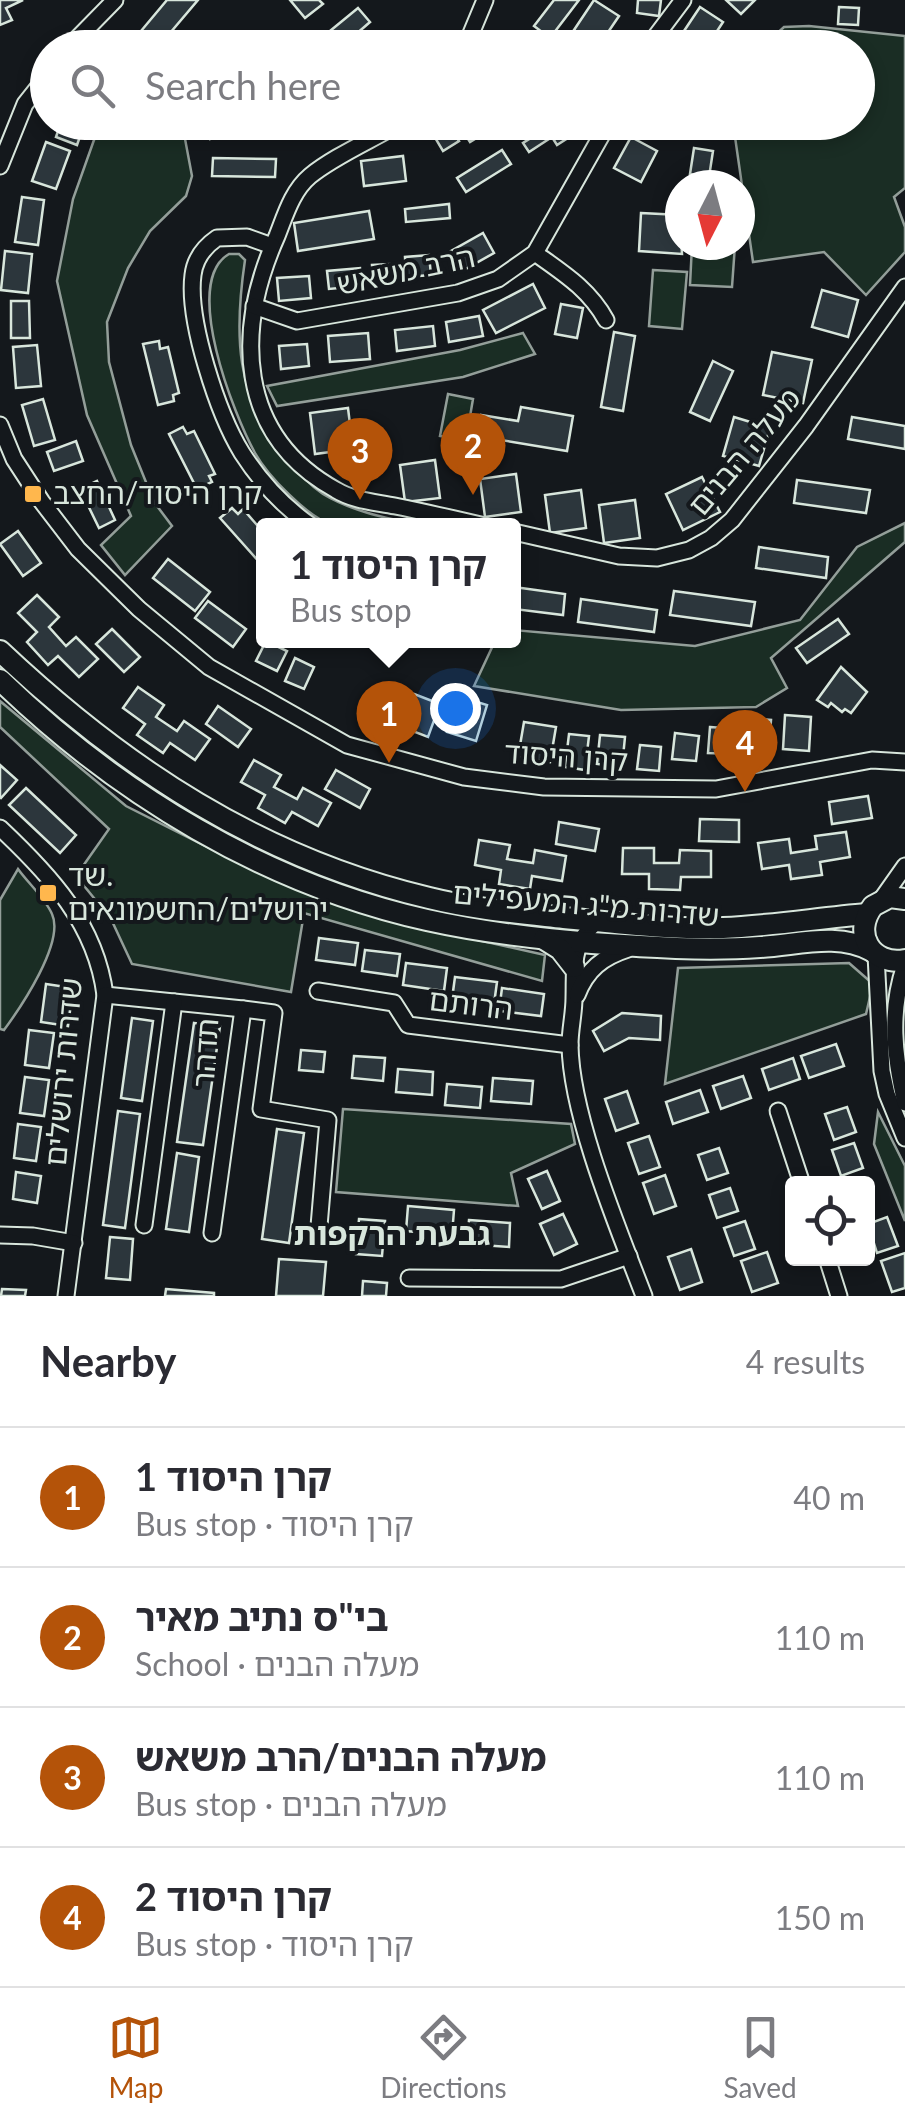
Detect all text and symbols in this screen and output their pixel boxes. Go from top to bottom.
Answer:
search box [30,30,875,140]
icon: search [65,58,120,113]
text: Search here [145,62,341,108]
north arrow [665,170,755,260]
street label: הרב משאש [333,237,478,301]
street label: מעלה הבנים [680,380,807,522]
pin: 2 [440,412,506,495]
pin: 3 [328,418,392,500]
place label: קרן היסוד/החצב [53,474,262,510]
marker: קרן היסוד/החצב [22,483,44,505]
popup [256,518,521,648]
text: קרן היסוד 1 [290,541,487,587]
text: Bus stop [290,590,412,629]
pin: 1 [356,680,422,763]
your location [430,683,481,734]
pin: 4 [712,710,778,792]
street label: קרן היסוד [503,733,629,777]
place label: שד. ירושלים/החשמונאים [68,856,328,926]
street label: שדרות מ"ג המעפילים [451,873,721,933]
marker: שד. ירושלים/החשמונאים [37,882,59,904]
street label: שדרות ירושלים [36,976,88,1168]
street label: הרותם [427,980,515,1026]
street label: תדהר [184,1017,224,1089]
map controls [785,1176,875,1266]
button: locate [785,1176,875,1266]
district label: גבעת הרקפות [294,1213,490,1252]
text: Nearby [40,1336,177,1386]
text: 4 results [746,1342,865,1381]
text: קרן היסוד 1 [135,1453,332,1499]
text: 1 [63,1478,82,1517]
text: 40 m [793,1478,865,1517]
text: Bus stop · קרן היסוד [135,1504,414,1543]
text: בי"ס נתיב מאיר [135,1593,389,1639]
text: 2 [63,1618,82,1657]
text: 110 m [775,1618,865,1657]
text: School · מעלה הבנים [135,1644,419,1683]
text: מעלה הבנים/הרב משאש [135,1733,546,1779]
text: 3 [63,1758,82,1797]
text: 110 m [775,1758,865,1797]
text: Bus stop · מעלה הבנים [135,1784,447,1823]
text: קרן היסוד 2 [135,1873,332,1919]
text: 4 [63,1898,82,1937]
text: 150 m [775,1898,865,1937]
text: Bus stop · קרן היסוד [135,1924,414,1963]
tab: Map [108,2010,164,2104]
tab: Directions [380,2010,507,2104]
tab: Saved [723,2010,797,2104]

